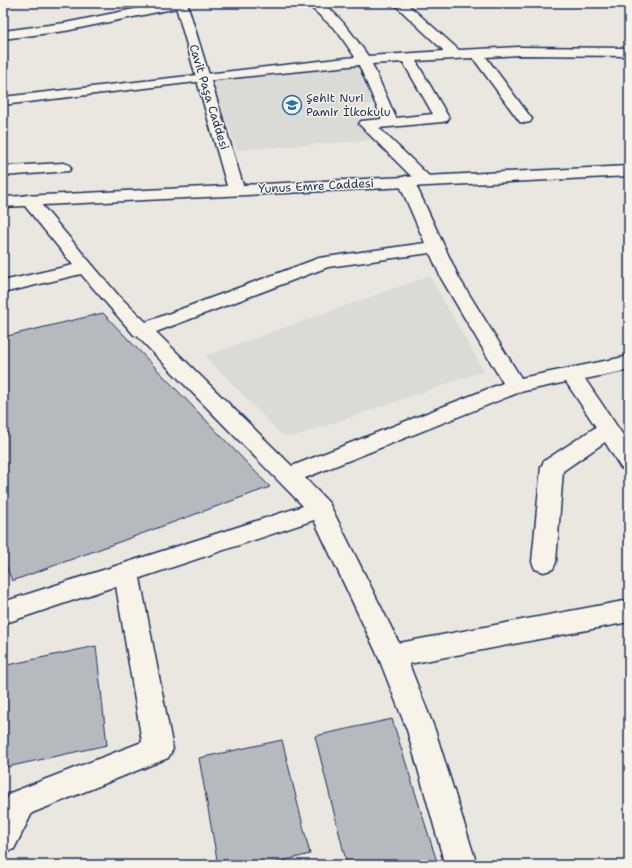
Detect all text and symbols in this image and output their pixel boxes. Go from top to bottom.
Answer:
street label: Cavit Paşa Caddesi [185,42,233,152]
place label: Şehit Nuri Pamir İlkokulu [306,90,391,120]
school or university icon: Şehit Nuri Pamir İlkokulu [281,94,303,116]
street label: Yunus Emre Caddesi [258,175,374,197]

